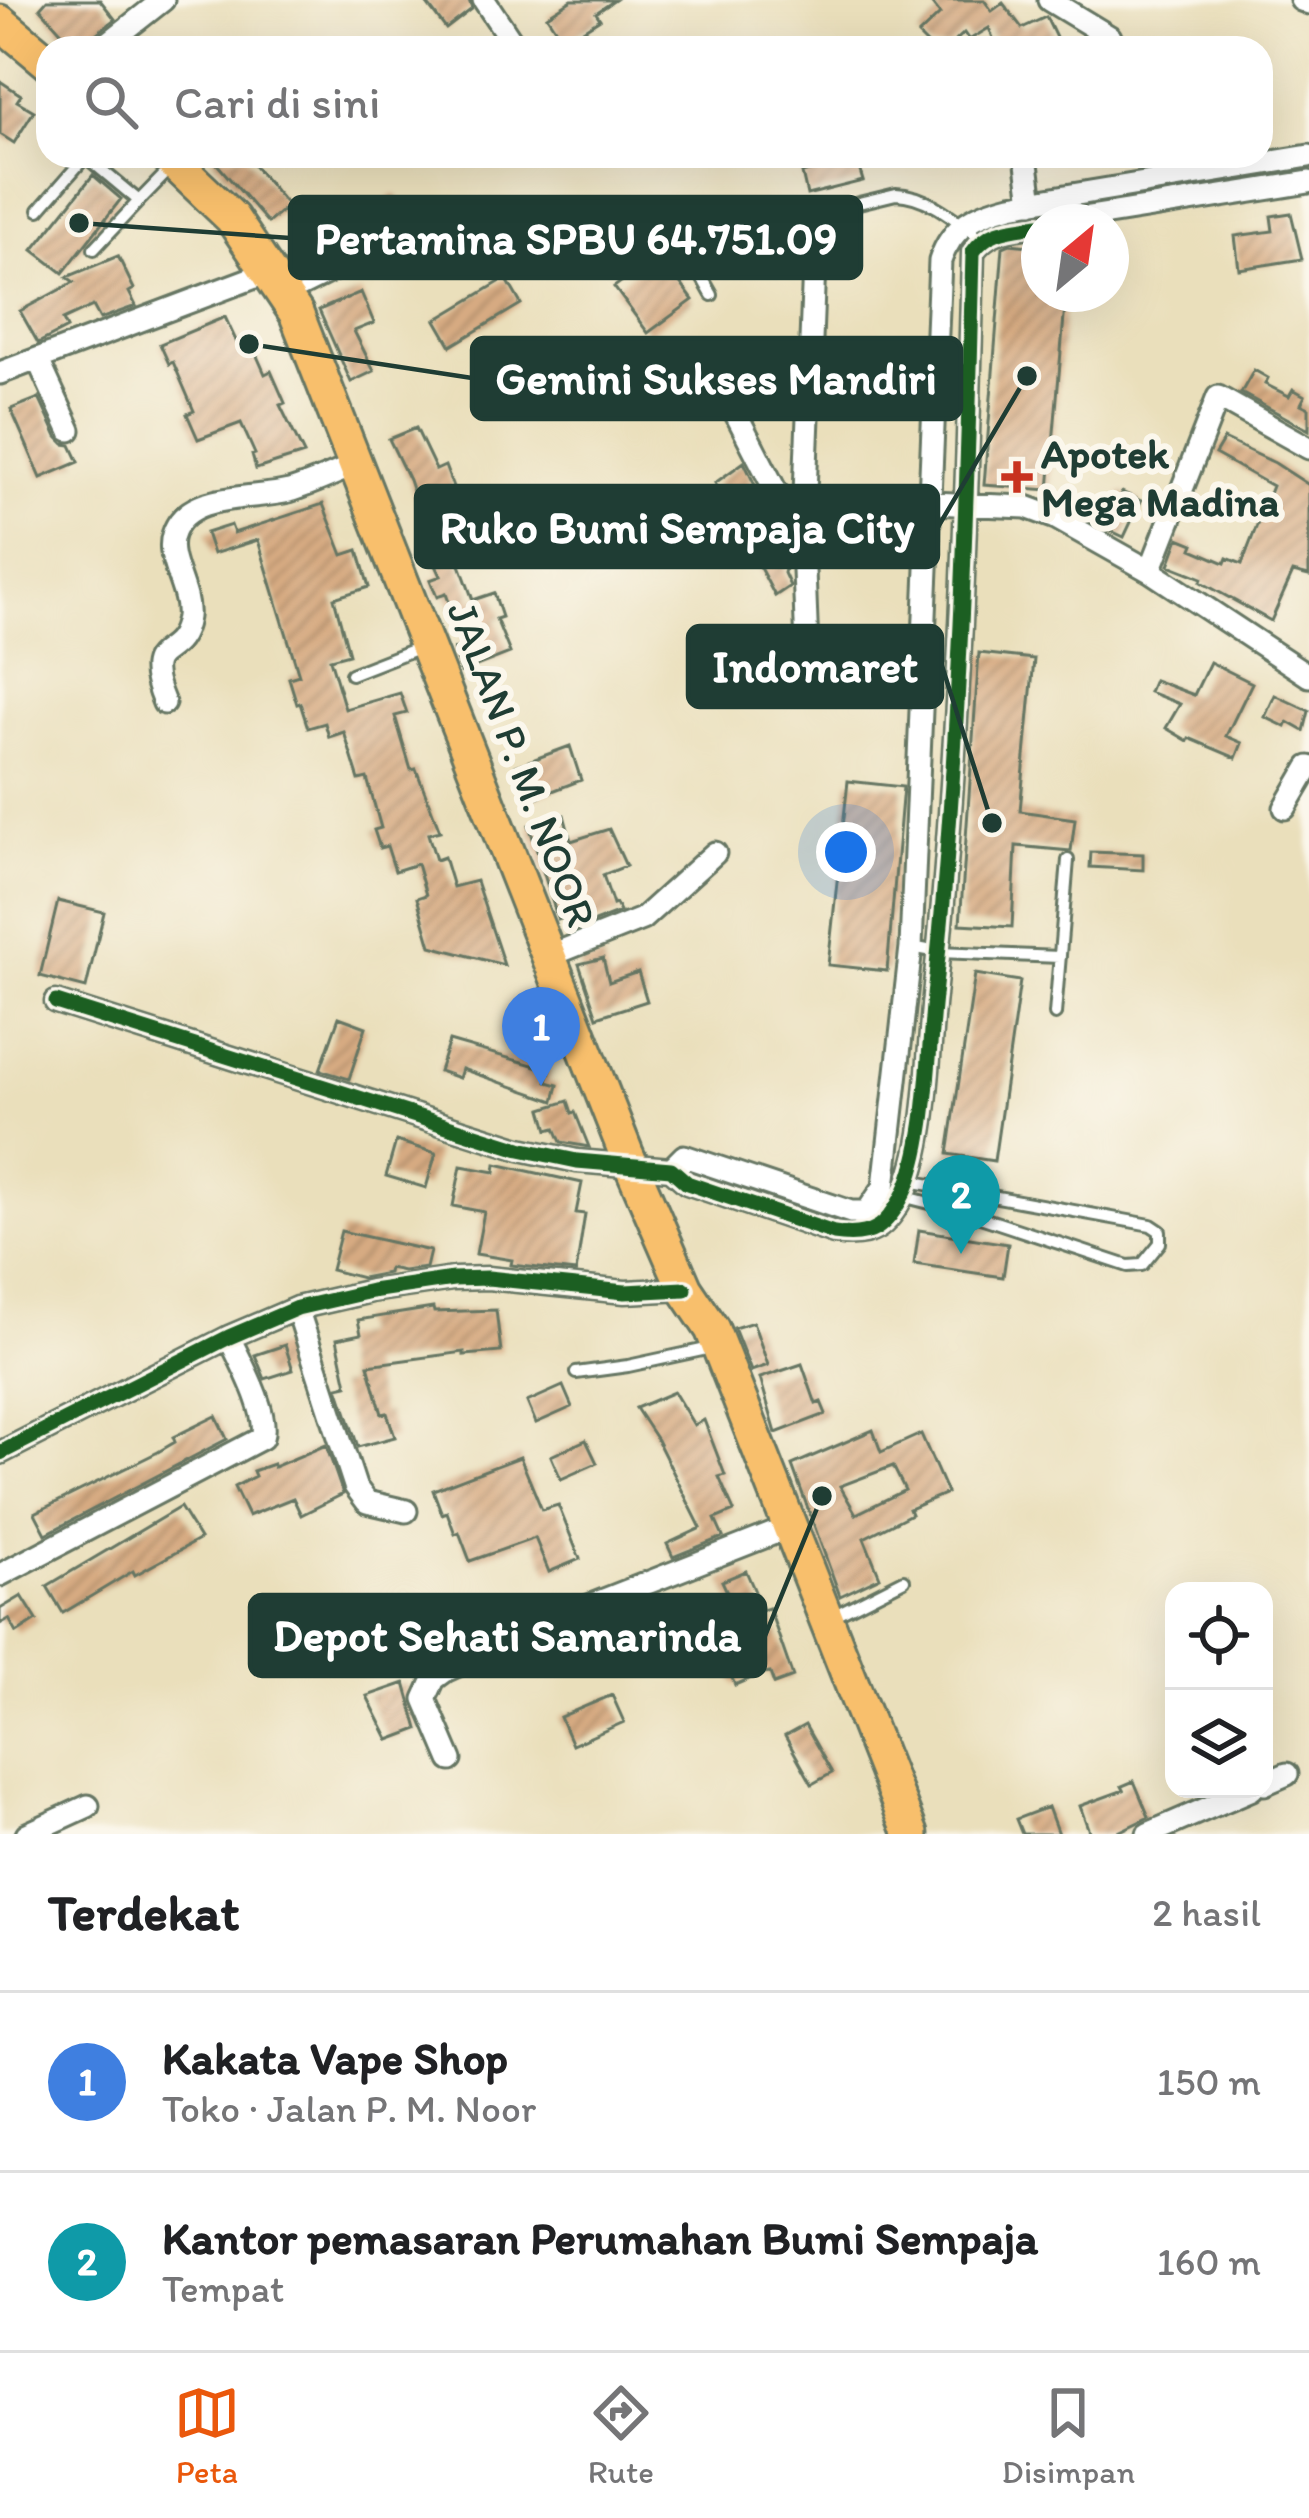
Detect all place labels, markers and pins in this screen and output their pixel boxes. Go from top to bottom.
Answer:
callout: Pertamina SPBU 64.751.09 [290,197,861,278]
callout: Gemini Sukses Mandiri [472,338,961,419]
place label: Apotek Mega Madina [1041,428,1279,527]
marker: Apotek Mega Madina [1004,464,1030,490]
callout: Ruko Bumi Sempaja City [416,486,938,567]
callout: Indomaret [688,626,942,707]
pin: 1 [502,987,580,1086]
pin: 2 [922,1155,1000,1254]
callout: Depot Sehati Samarinda [250,1595,765,1676]

